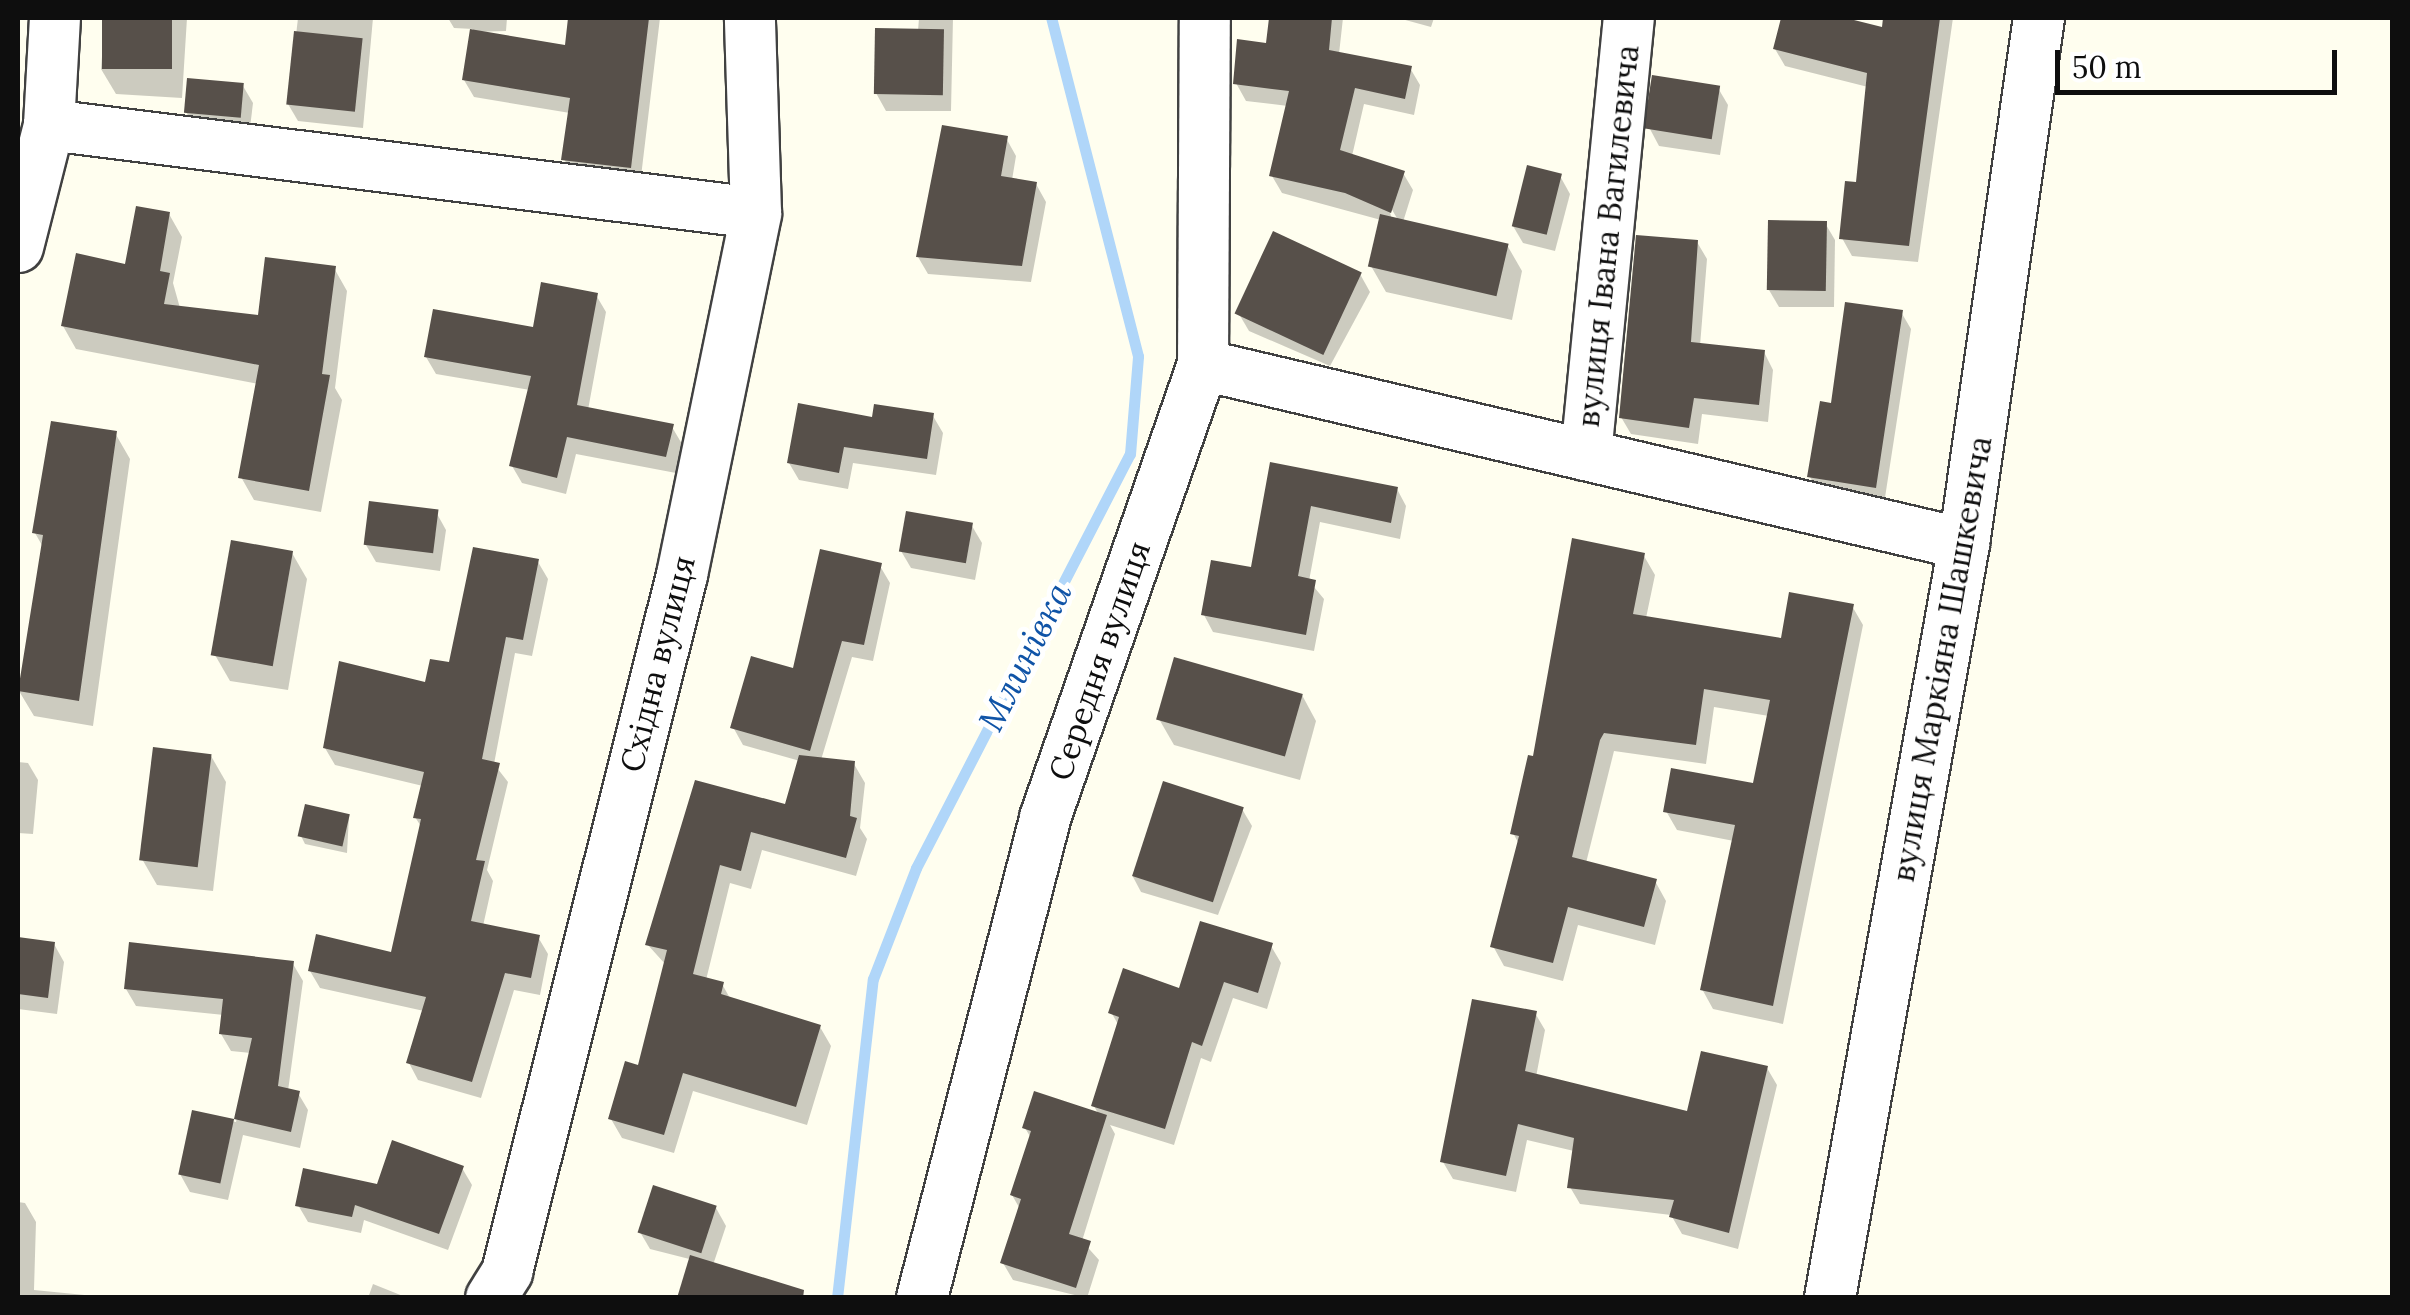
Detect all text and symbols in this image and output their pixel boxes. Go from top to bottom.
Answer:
scale bar [2060,30,2342,92]
street label: вулиця Івана Вагилевича [1569,43,1647,429]
text: 50 m [2072,48,2142,86]
street label: вулиця Маркіяна Шашкевича [1884,433,2000,885]
street label: Середня вулиця [1041,536,1159,786]
street label: Східна вулиця [613,552,703,776]
water label: Млинівка [970,576,1080,738]

